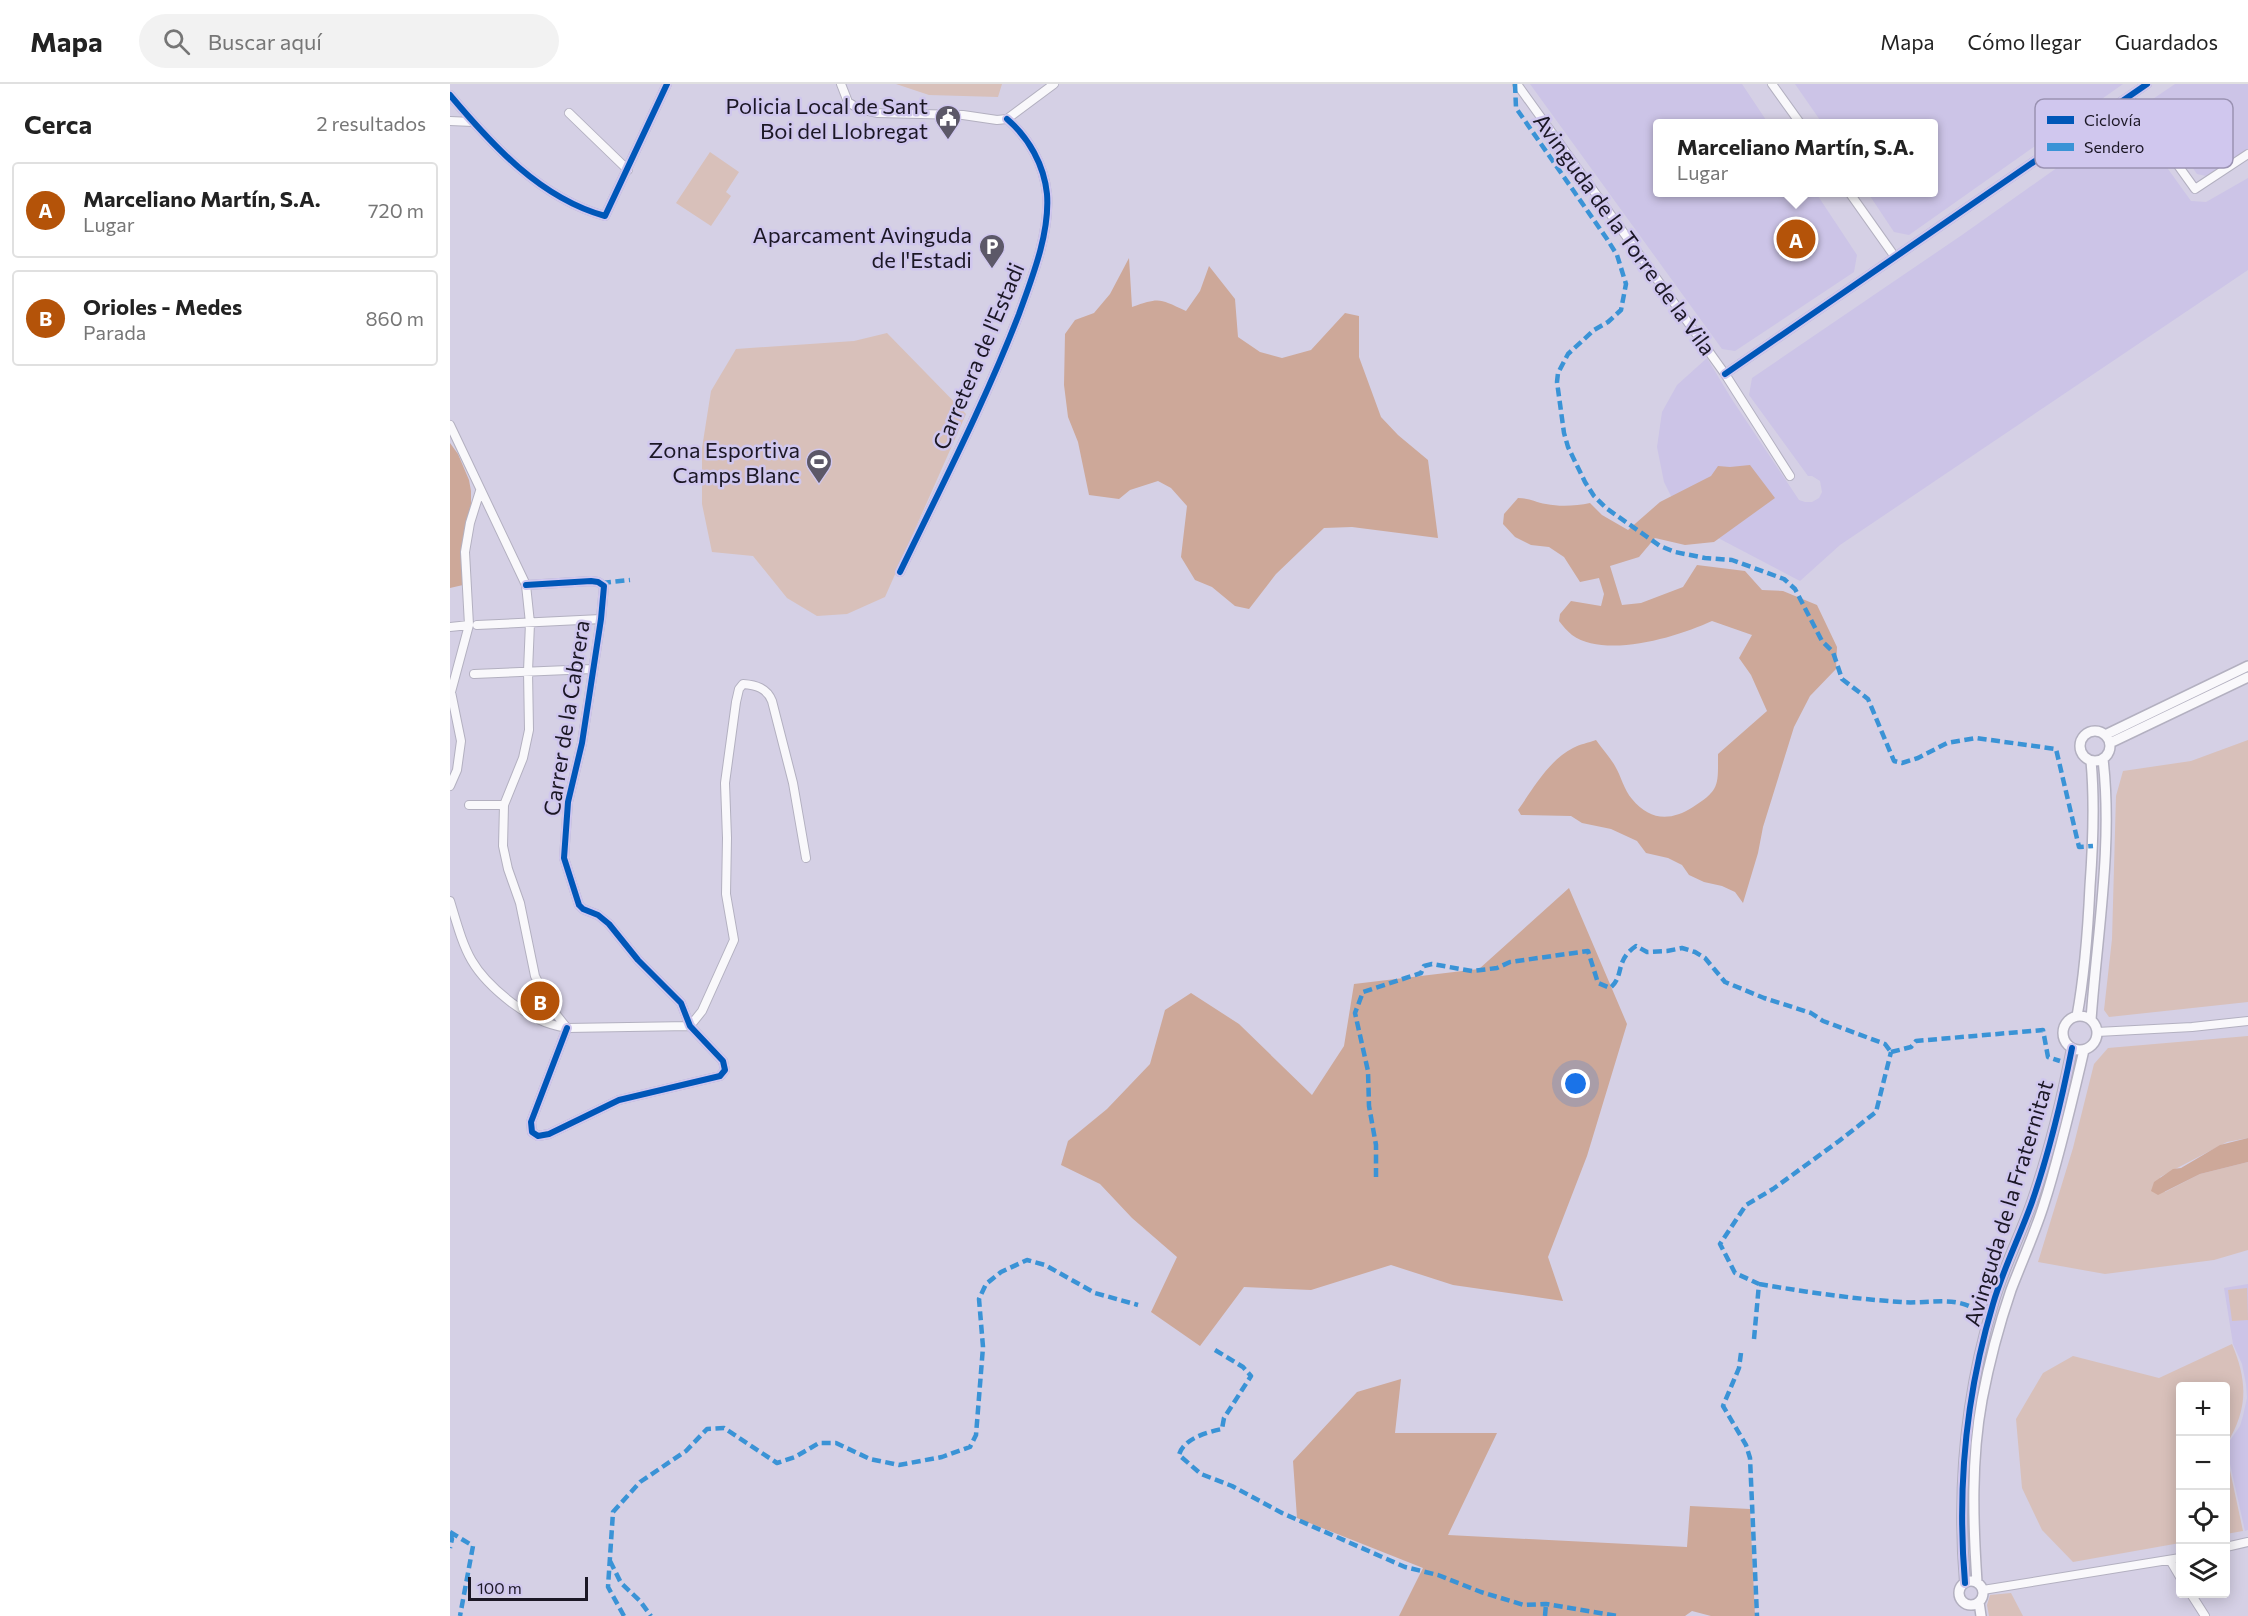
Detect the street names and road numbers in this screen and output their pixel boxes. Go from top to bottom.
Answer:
street label: Avinguda de la Torre de la Vila [1528,108,1722,360]
street label: Carretera de l'Estadi [926,259,1030,453]
street label: Carrer de la Cabrera [537,618,595,818]
street label: Avinguda de la Fraternitat [1958,1077,2058,1329]

